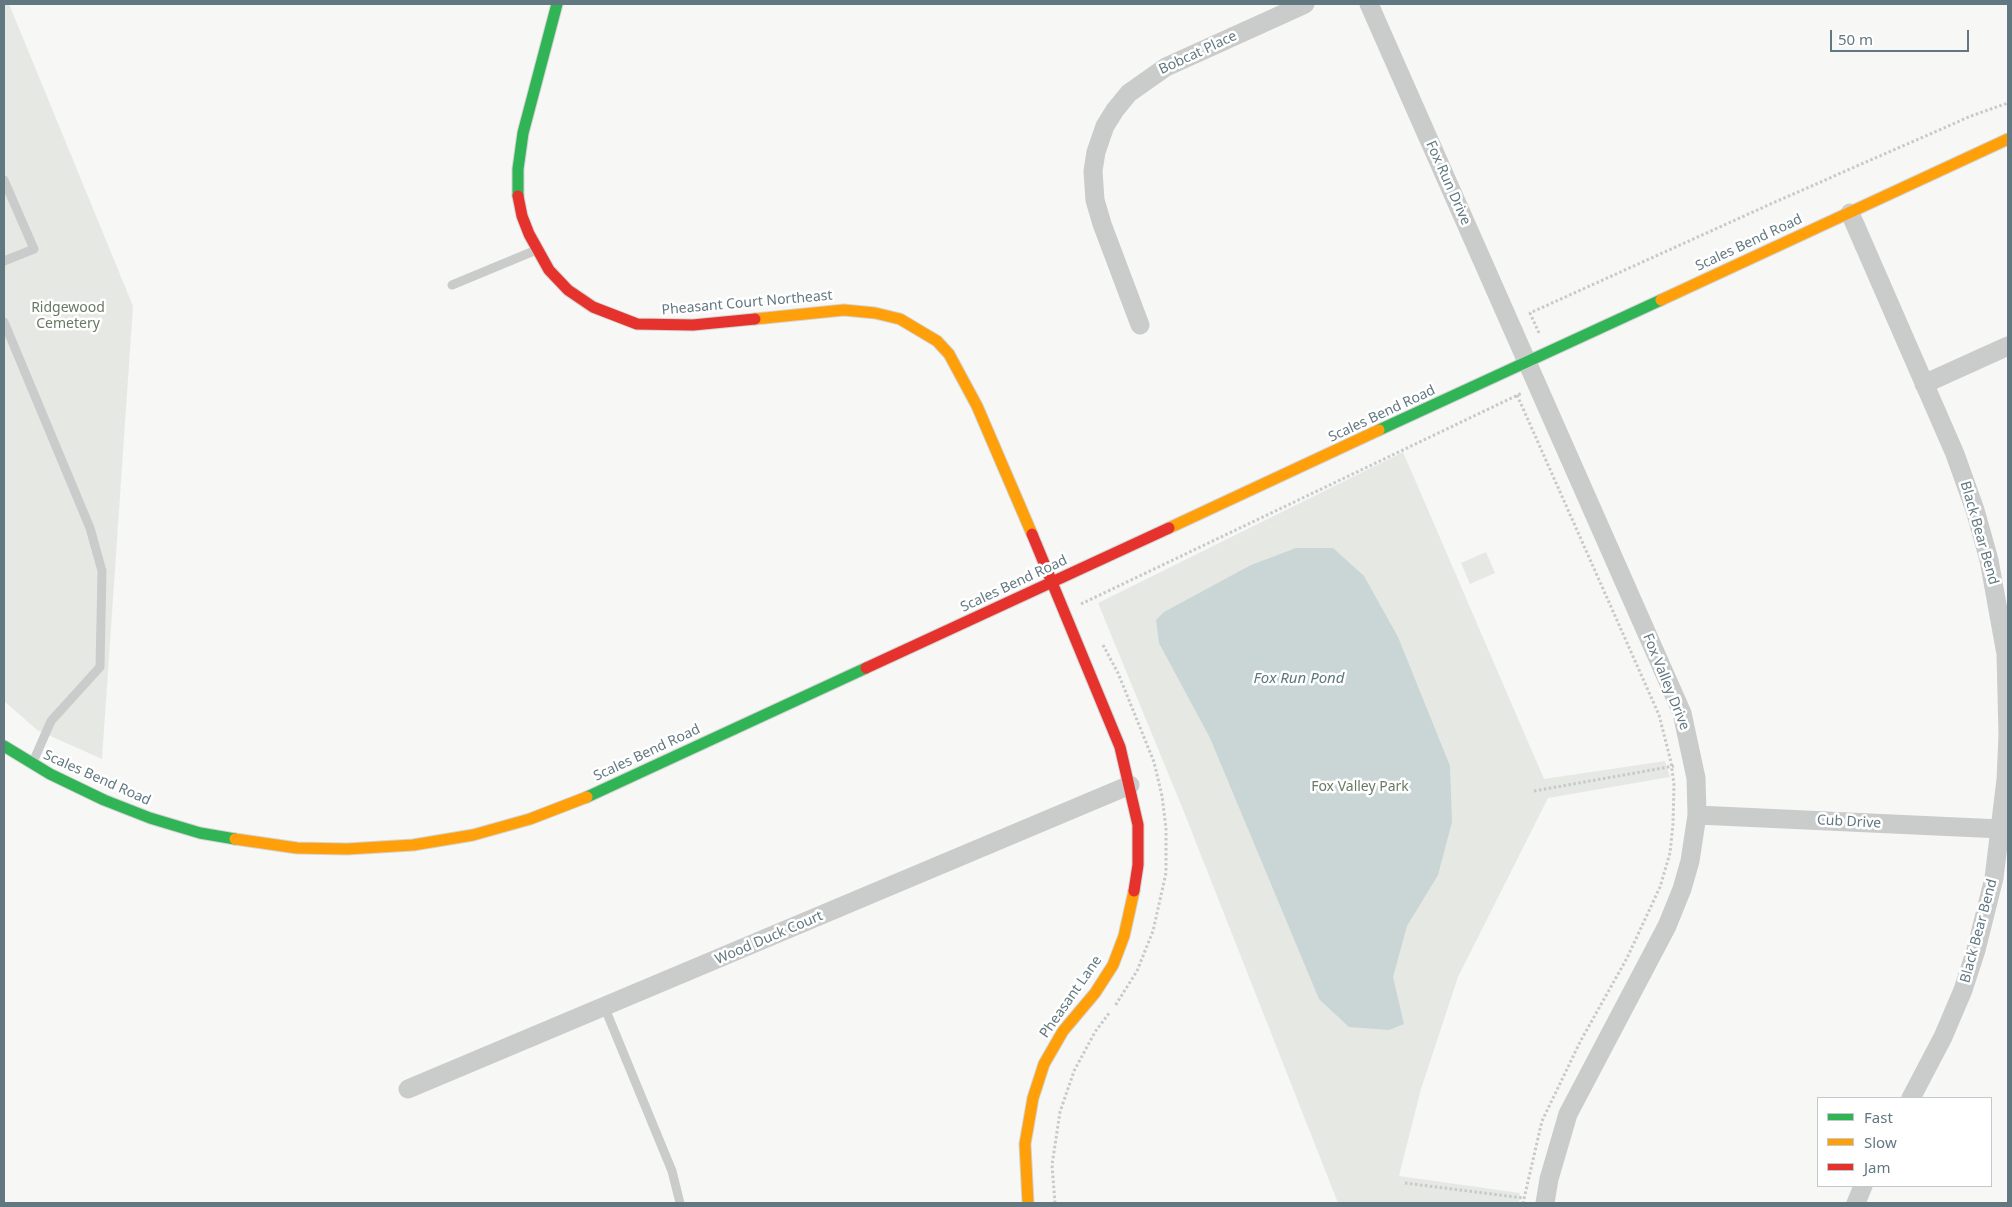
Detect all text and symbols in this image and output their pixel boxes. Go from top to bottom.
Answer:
scale bar [1832,20,1971,52]
street label: Bobcat Place [1156,28,1240,78]
text: 50 m [1838,29,1873,49]
street label: Fox Run Drive [1422,138,1474,228]
street label: Scales Bend Road [1693,211,1805,275]
street label: Pheasant Court Northeast [661,287,833,319]
park label: Ridgewood Cemetery [31,300,105,332]
street label: Scales Bend Road [1326,382,1438,446]
street label: Black Bear Bend [1956,479,2002,587]
street label: Scales Bend Road [958,552,1070,616]
street label: Fox Valley Drive [1639,631,1693,733]
water label: Fox Run Pond [1254,670,1344,688]
street label: Scales Bend Road [591,721,703,785]
street label: Scales Bend Road [41,747,153,809]
park label: Fox Valley Park [1311,779,1409,795]
street label: Cub Drive [1816,812,1882,832]
street label: Black Bear Bend [1957,877,2001,985]
street label: Wood Duck Court [713,908,825,968]
street label: Pheasant Lane [1036,953,1106,1041]
legend [1817,1097,1992,1187]
text: Fast [1864,1107,1893,1127]
text: Slow [1864,1132,1897,1152]
text: Jam [1864,1157,1891,1177]

